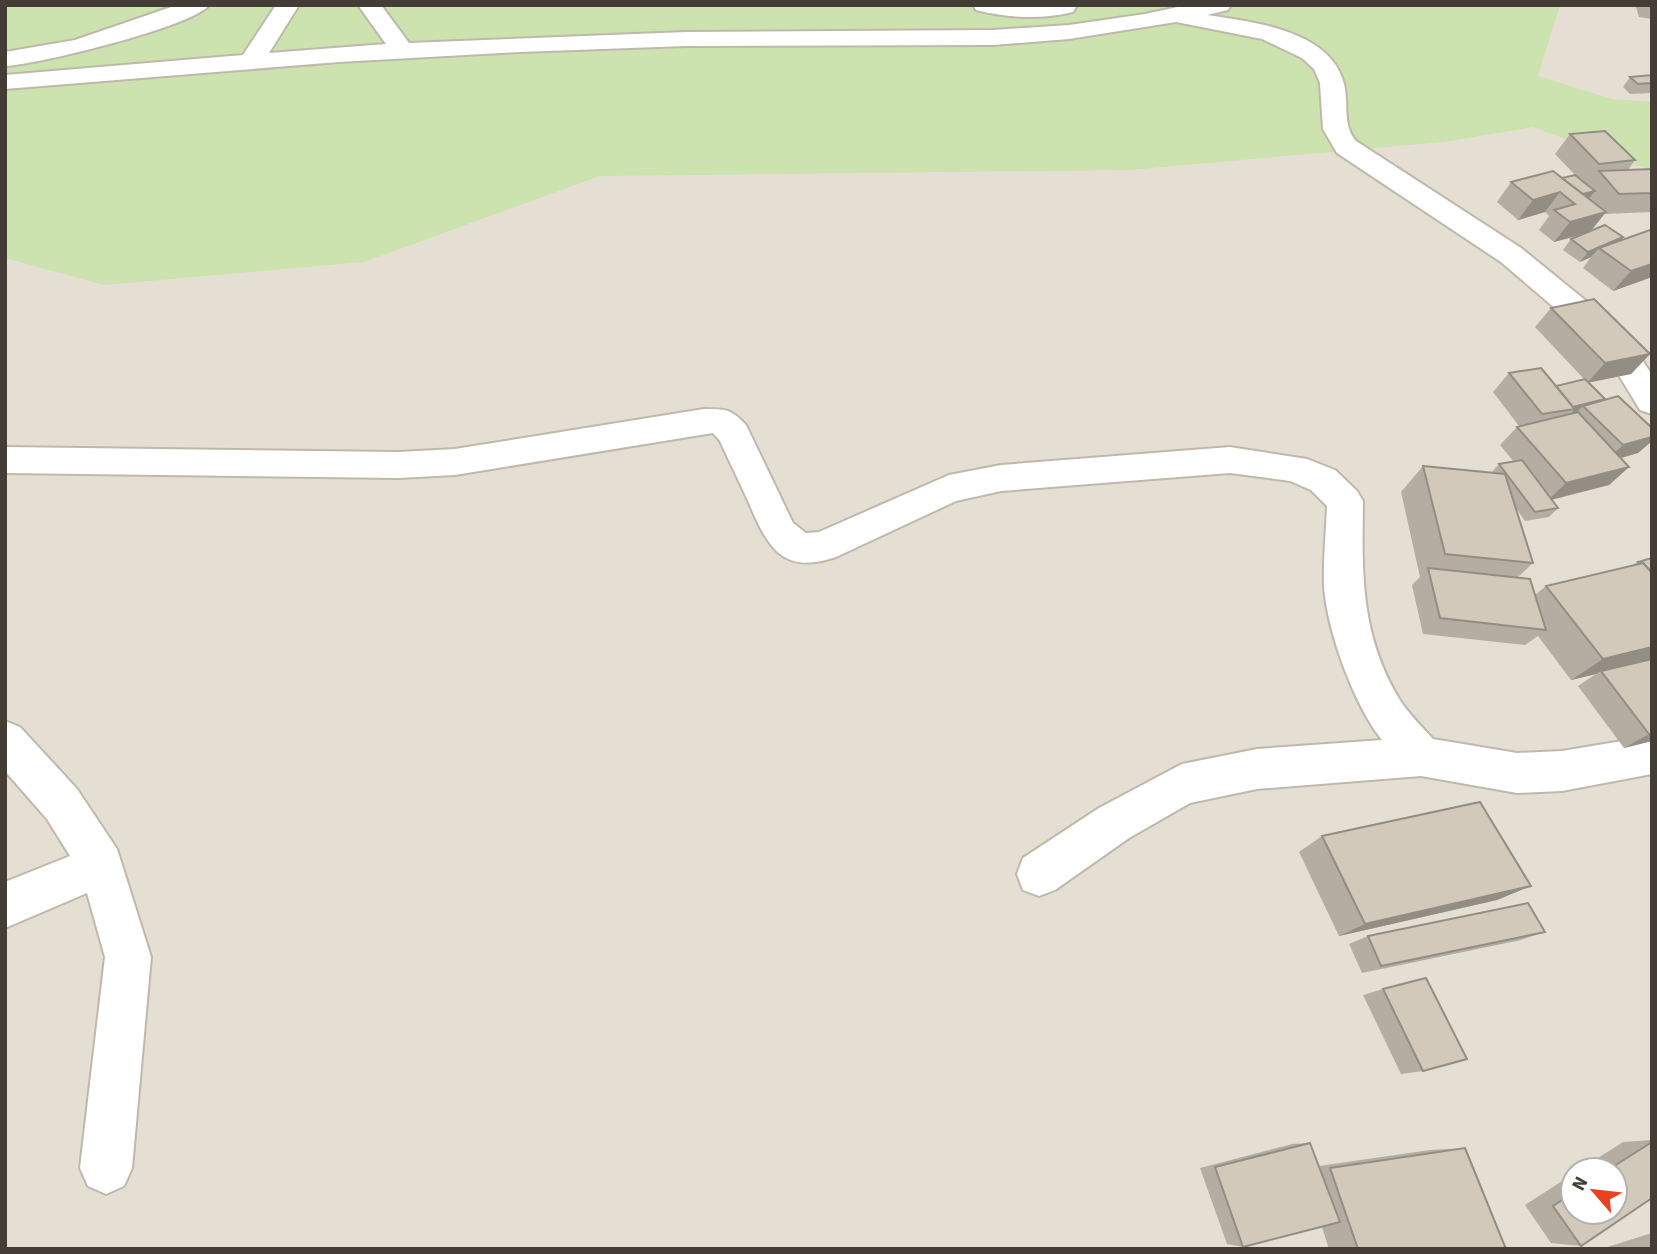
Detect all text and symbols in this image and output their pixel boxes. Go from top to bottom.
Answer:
north arrow [1559,1156,1629,1226]
text: N [1565,1172,1595,1196]

